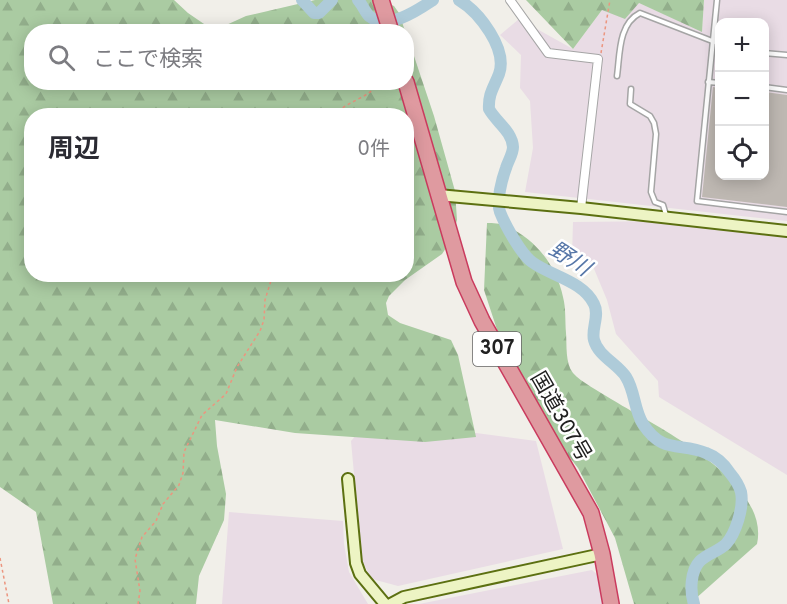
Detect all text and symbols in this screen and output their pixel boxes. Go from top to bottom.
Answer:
map controls [715,18,769,180]
button: + [715,18,769,72]
search box [24,24,414,90]
icon: search [45,41,78,74]
text: ここで検索 [93,47,203,74]
button: − [715,72,769,126]
button: locate [715,126,769,180]
text: 周辺 [48,134,100,167]
text: 0件 [357,137,390,163]
water label: 野川 [543,237,596,284]
road number: 307 [473,332,521,366]
street label: 国道307号 [523,367,597,467]

